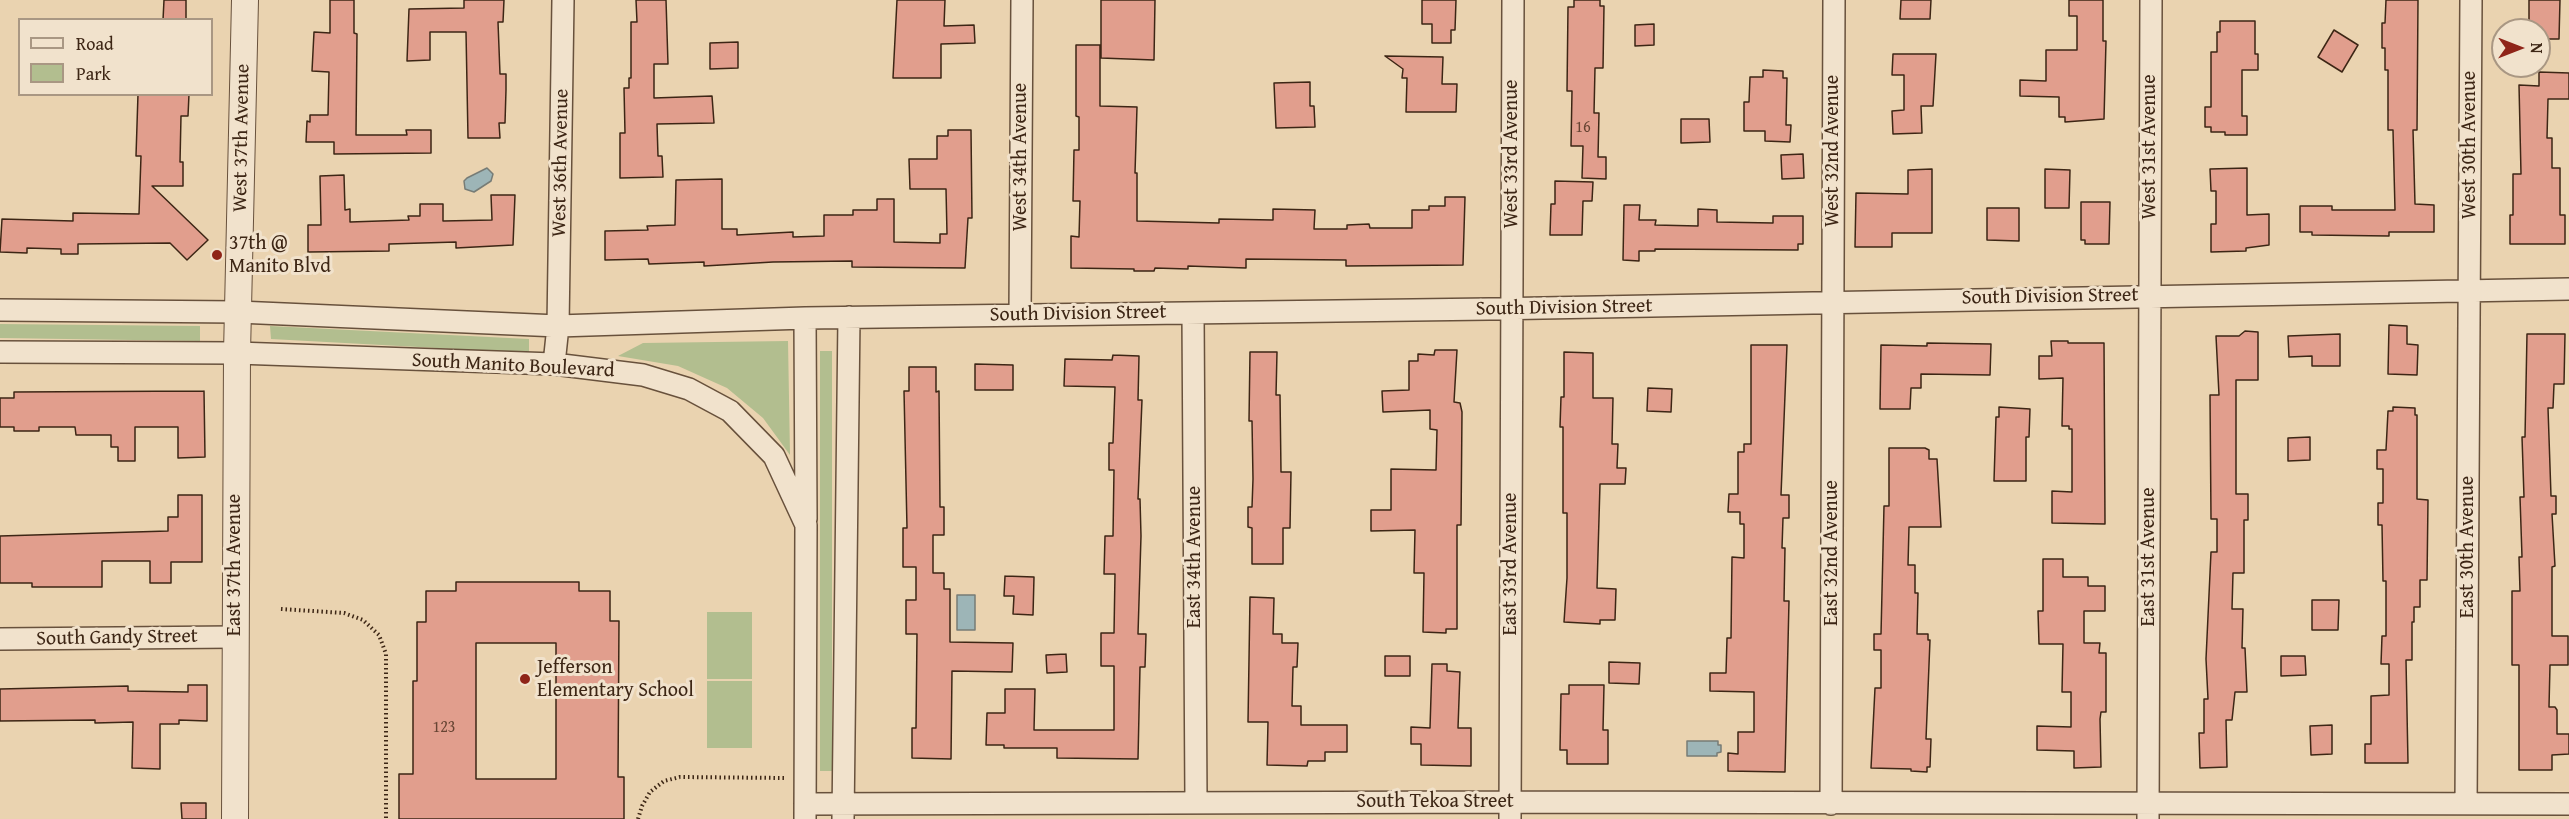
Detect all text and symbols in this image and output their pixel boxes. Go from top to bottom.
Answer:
legend [18,18,213,96]
north arrow [2491,18,2551,78]
text: Road [76,30,114,57]
text: N [2525,43,2549,53]
text: Park [76,60,111,87]
street label: West 37th Avenue [229,64,255,212]
street label: West 30th Avenue [2458,71,2482,219]
street label: West 31st Avenue [2138,74,2162,220]
street label: West 32nd Avenue [1821,75,1845,227]
street label: West 33rd Avenue [1500,80,1524,228]
street label: West 34th Avenue [1009,83,1033,231]
street label: West 36th Avenue [548,89,574,237]
house number: 16 [1575,118,1591,138]
place label: 37th @ Manito Blvd [229,232,331,279]
marker: 37th @ Manito Blvd [210,248,224,262]
street label: South Division Street [1961,283,2139,311]
street label: South Division Street [1475,294,1653,322]
street label: South Division Street [989,300,1167,328]
street label: South Manito Boulevard [411,349,615,383]
street label: East 30th Avenue [2456,476,2480,618]
street label: East 32nd Avenue [1820,480,1844,626]
street label: East 34th Avenue [1183,486,1207,628]
street label: East 31st Avenue [2137,487,2161,627]
street label: East 33rd Avenue [1499,493,1523,635]
street label: East 37th Avenue [223,494,247,636]
street label: South Gandy Street [36,625,198,651]
place label: Jefferson Elementary School [537,656,694,703]
marker: Jefferson Elementary School [518,672,532,686]
house number: 123 [432,718,456,738]
street label: South Tekoa Street [1356,790,1514,814]

